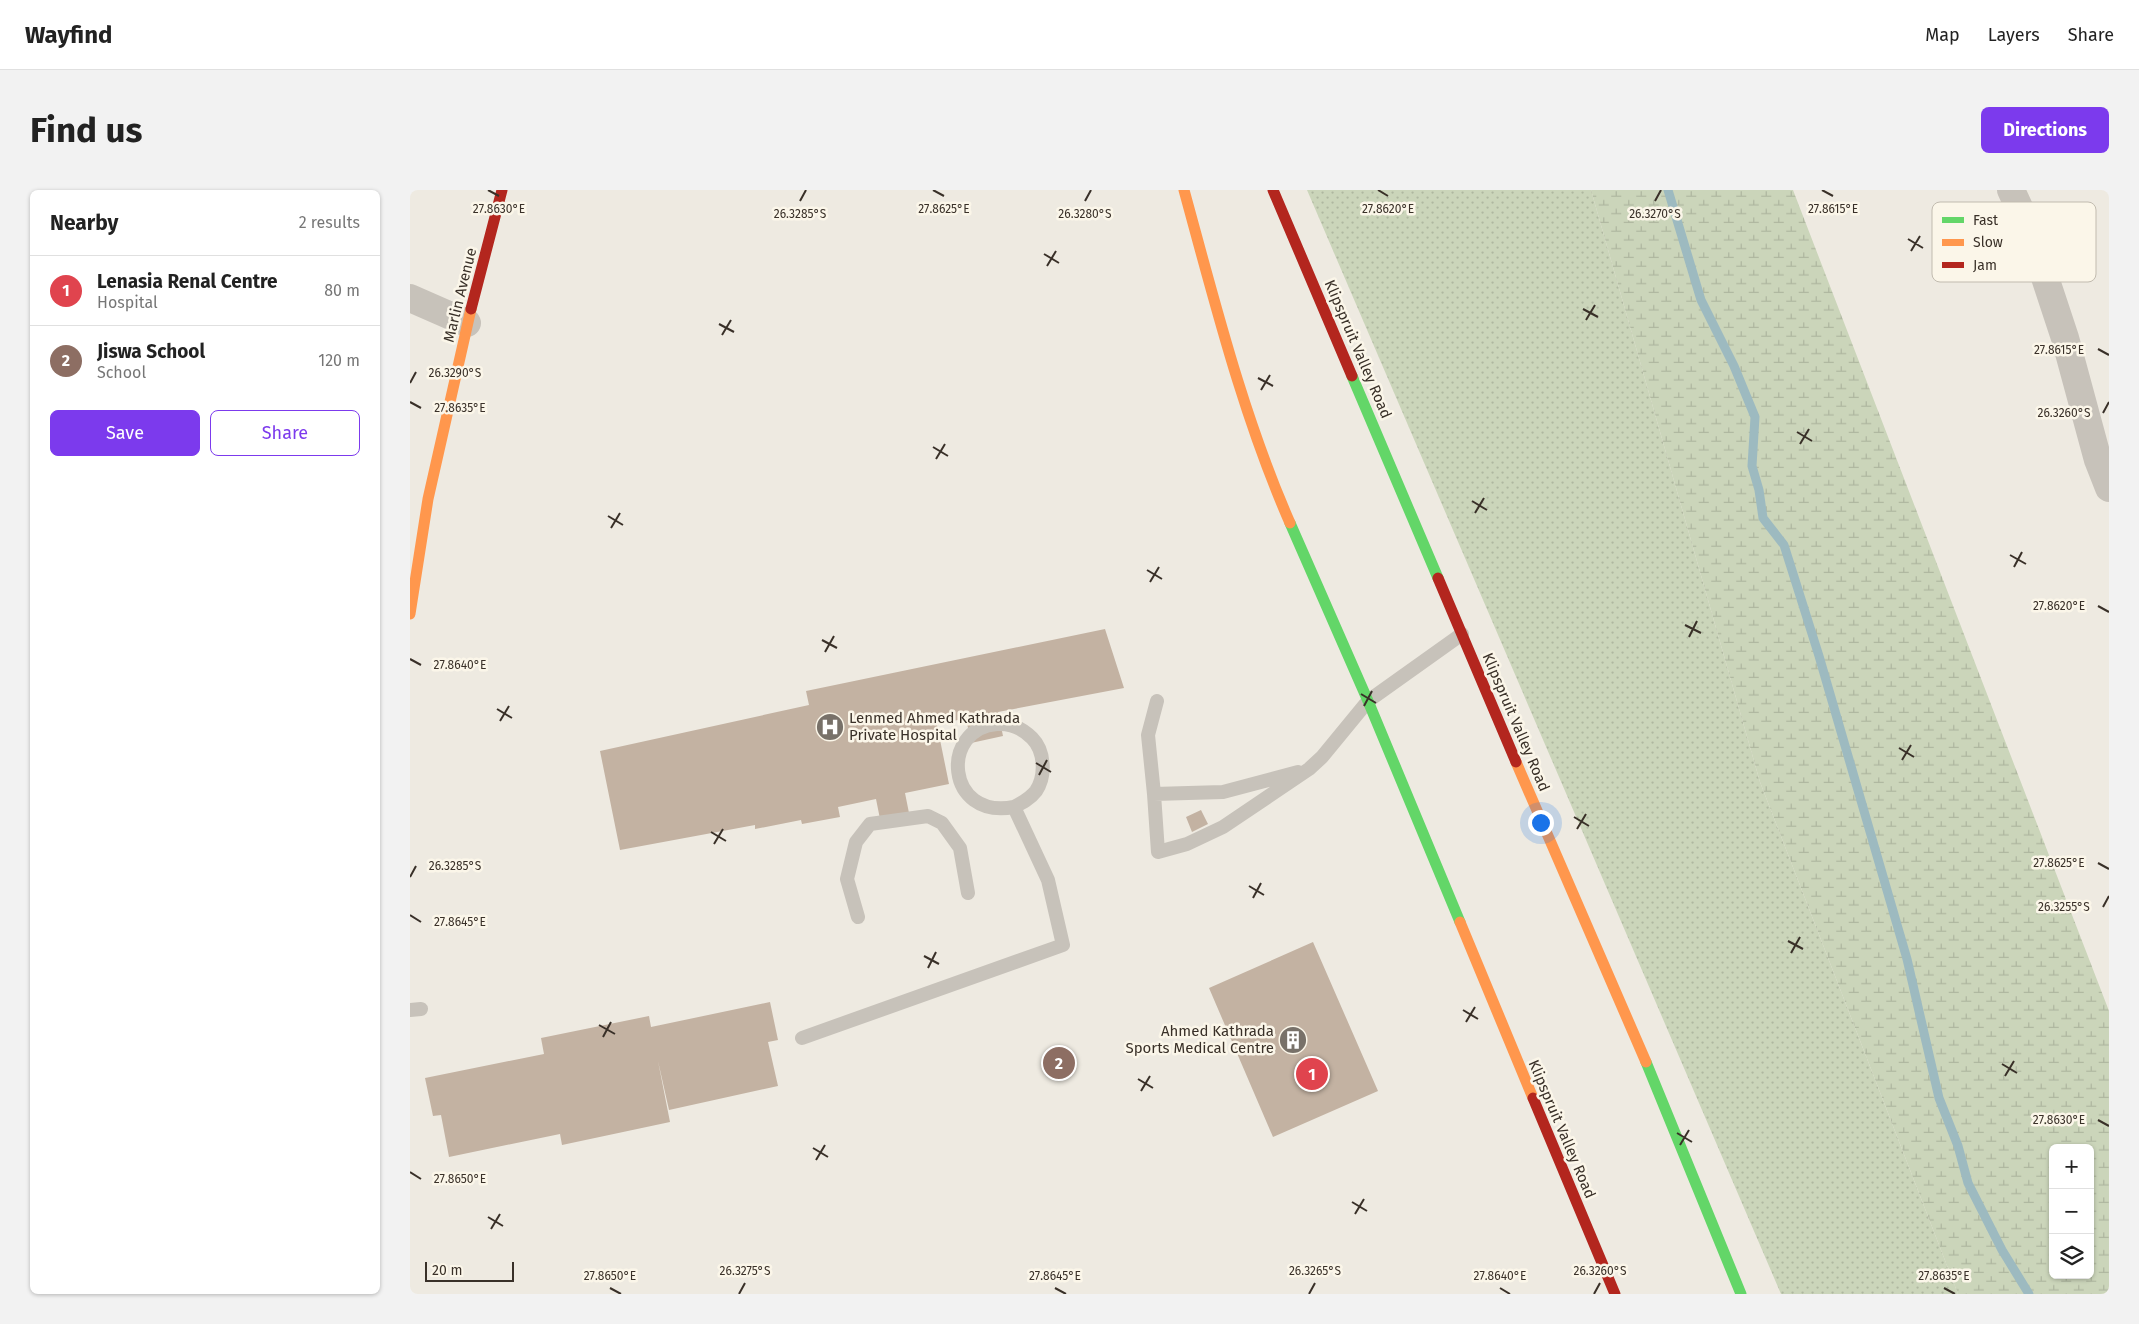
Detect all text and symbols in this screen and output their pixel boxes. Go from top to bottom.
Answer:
text: Wayfind [25,21,112,49]
text: Map [1925,24,1960,46]
text: Layers [1988,24,2040,46]
text: Share [2068,24,2114,46]
button: Directions [1981,107,2109,153]
text: Find us [30,109,142,151]
text: 27.8630°E [473,202,525,216]
text: 27.8625°E [918,202,970,216]
text: 27.8620°E [1362,202,1414,216]
text: 27.8615°E [1808,202,1858,216]
legend [1932,202,2096,282]
text: 26.3285°S [774,207,827,221]
text: 26.3280°S [1058,207,1112,221]
text: 26.3270°S [1629,207,1681,221]
text: Nearby [50,210,118,236]
text: Fast [1973,212,1999,229]
text: 2 results [299,213,360,232]
text: Slow [1973,234,2003,251]
street label: Marlin Avenue [440,246,480,344]
text: Jam [1973,257,1997,274]
text: Lenasia Renal Centre [97,270,278,293]
street label: Klipspruit Valley Road [1321,277,1395,421]
text: 1 [62,281,70,300]
text: 80 m [324,281,360,300]
text: Hospital [97,293,158,312]
text: Jiswa School [97,340,205,363]
text: 27.8615°E [2034,343,2084,357]
text: 2 [62,351,70,370]
text: 120 m [318,351,360,370]
text: School [97,363,146,382]
text: 26.3290°S [429,366,482,380]
text: 27.8635°E [434,401,486,415]
text: 26.3260°S [2037,406,2091,420]
button: Save [50,410,200,456]
button: Share [210,410,360,456]
text: 27.8620°E [2033,599,2085,613]
street label: Klipspruit Valley Road [1479,650,1553,794]
text: 27.8640°E [434,658,486,672]
place label: Lenmed Ahmed Kathrada Private Hospital [849,709,1020,744]
hospital icon: Lenmed Ahmed Kathrada Private Hospital [815,712,845,742]
your location [1528,810,1554,836]
text: 27.8625°E [2033,856,2085,870]
text: 26.3285°S [429,859,482,873]
text: 26.3255°S [2038,900,2090,914]
text: 27.8645°E [434,915,486,929]
place label: Ahmed Kathrada Sports Medical Centre [1126,1022,1274,1057]
building icon: Ahmed Kathrada Sports Medical Centre [1278,1025,1308,1055]
pin: 2 [1043,1044,1075,1082]
pin: 1 [1296,1055,1328,1093]
street label: Klipspruit Valley Road [1525,1057,1599,1201]
text: 27.8630°E [2033,1113,2085,1127]
map controls [2049,1144,2094,1279]
button: + [2049,1144,2094,1189]
text: 27.8650°E [434,1172,486,1186]
button: − [2049,1189,2094,1234]
button: layers [2049,1234,2094,1279]
scale bar [425,1259,514,1282]
text: 20 m [432,1262,462,1279]
text: 26.3275°S [720,1264,771,1278]
text: 26.3265°S [1289,1264,1342,1278]
text: 26.3260°S [1573,1264,1627,1278]
text: 27.8650°E [584,1269,636,1283]
text: 27.8645°E [1029,1269,1081,1283]
text: 27.8640°E [1474,1269,1526,1283]
text: 27.8635°E [1918,1269,1970,1283]

